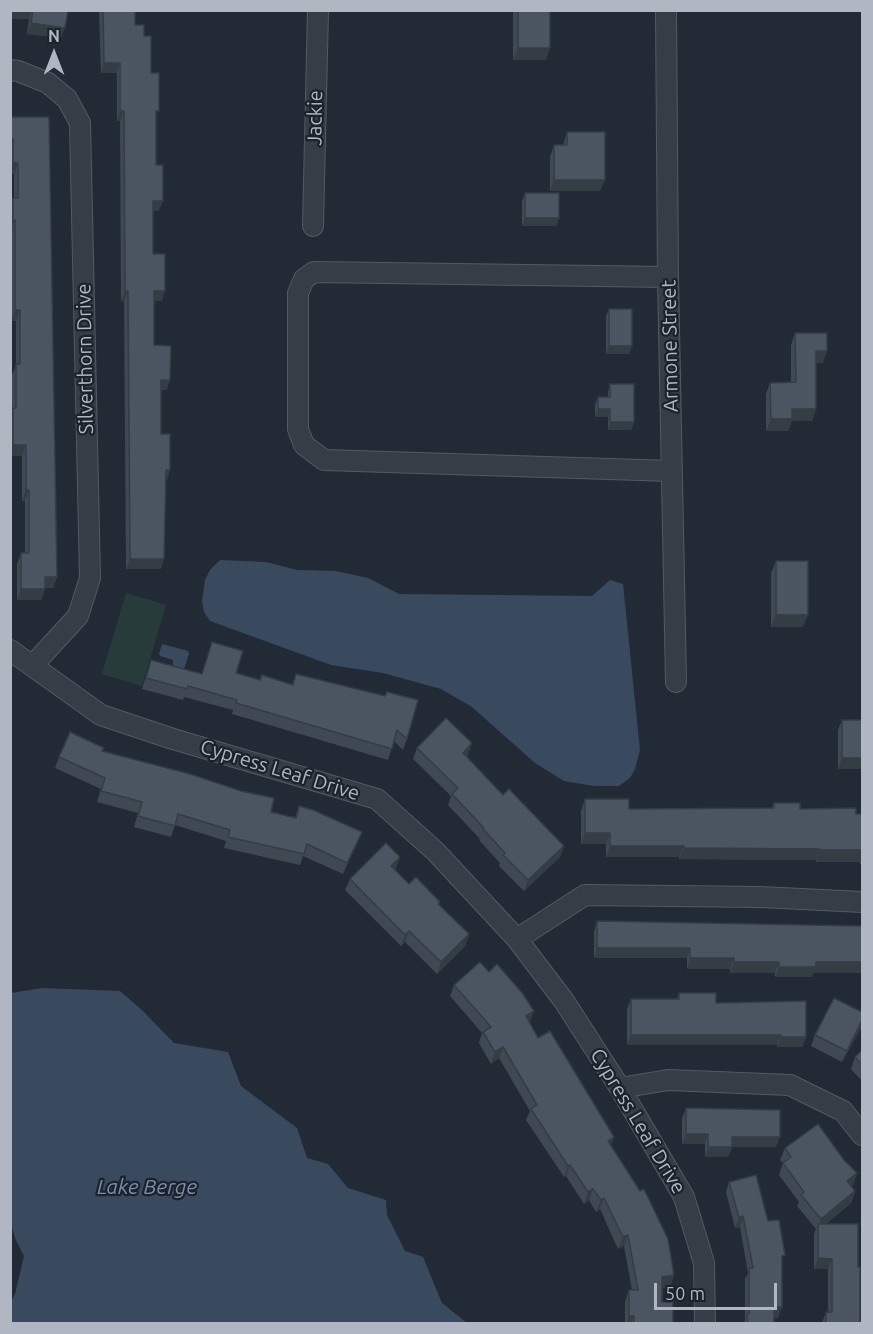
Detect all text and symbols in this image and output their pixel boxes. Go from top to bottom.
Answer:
north arrow [24,24,84,84]
text: N [48,27,60,45]
street label: Jackie [303,90,327,146]
street label: Armone Street [657,280,683,412]
street label: Silverthorn Drive [72,283,98,435]
street label: Cypress Leaf Drive [198,734,362,806]
street label: Cypress Leaf Drive [585,1044,691,1198]
water label: Lake Berge [97,1174,197,1200]
scale bar [657,1271,780,1309]
text: 50 m [665,1283,705,1303]

